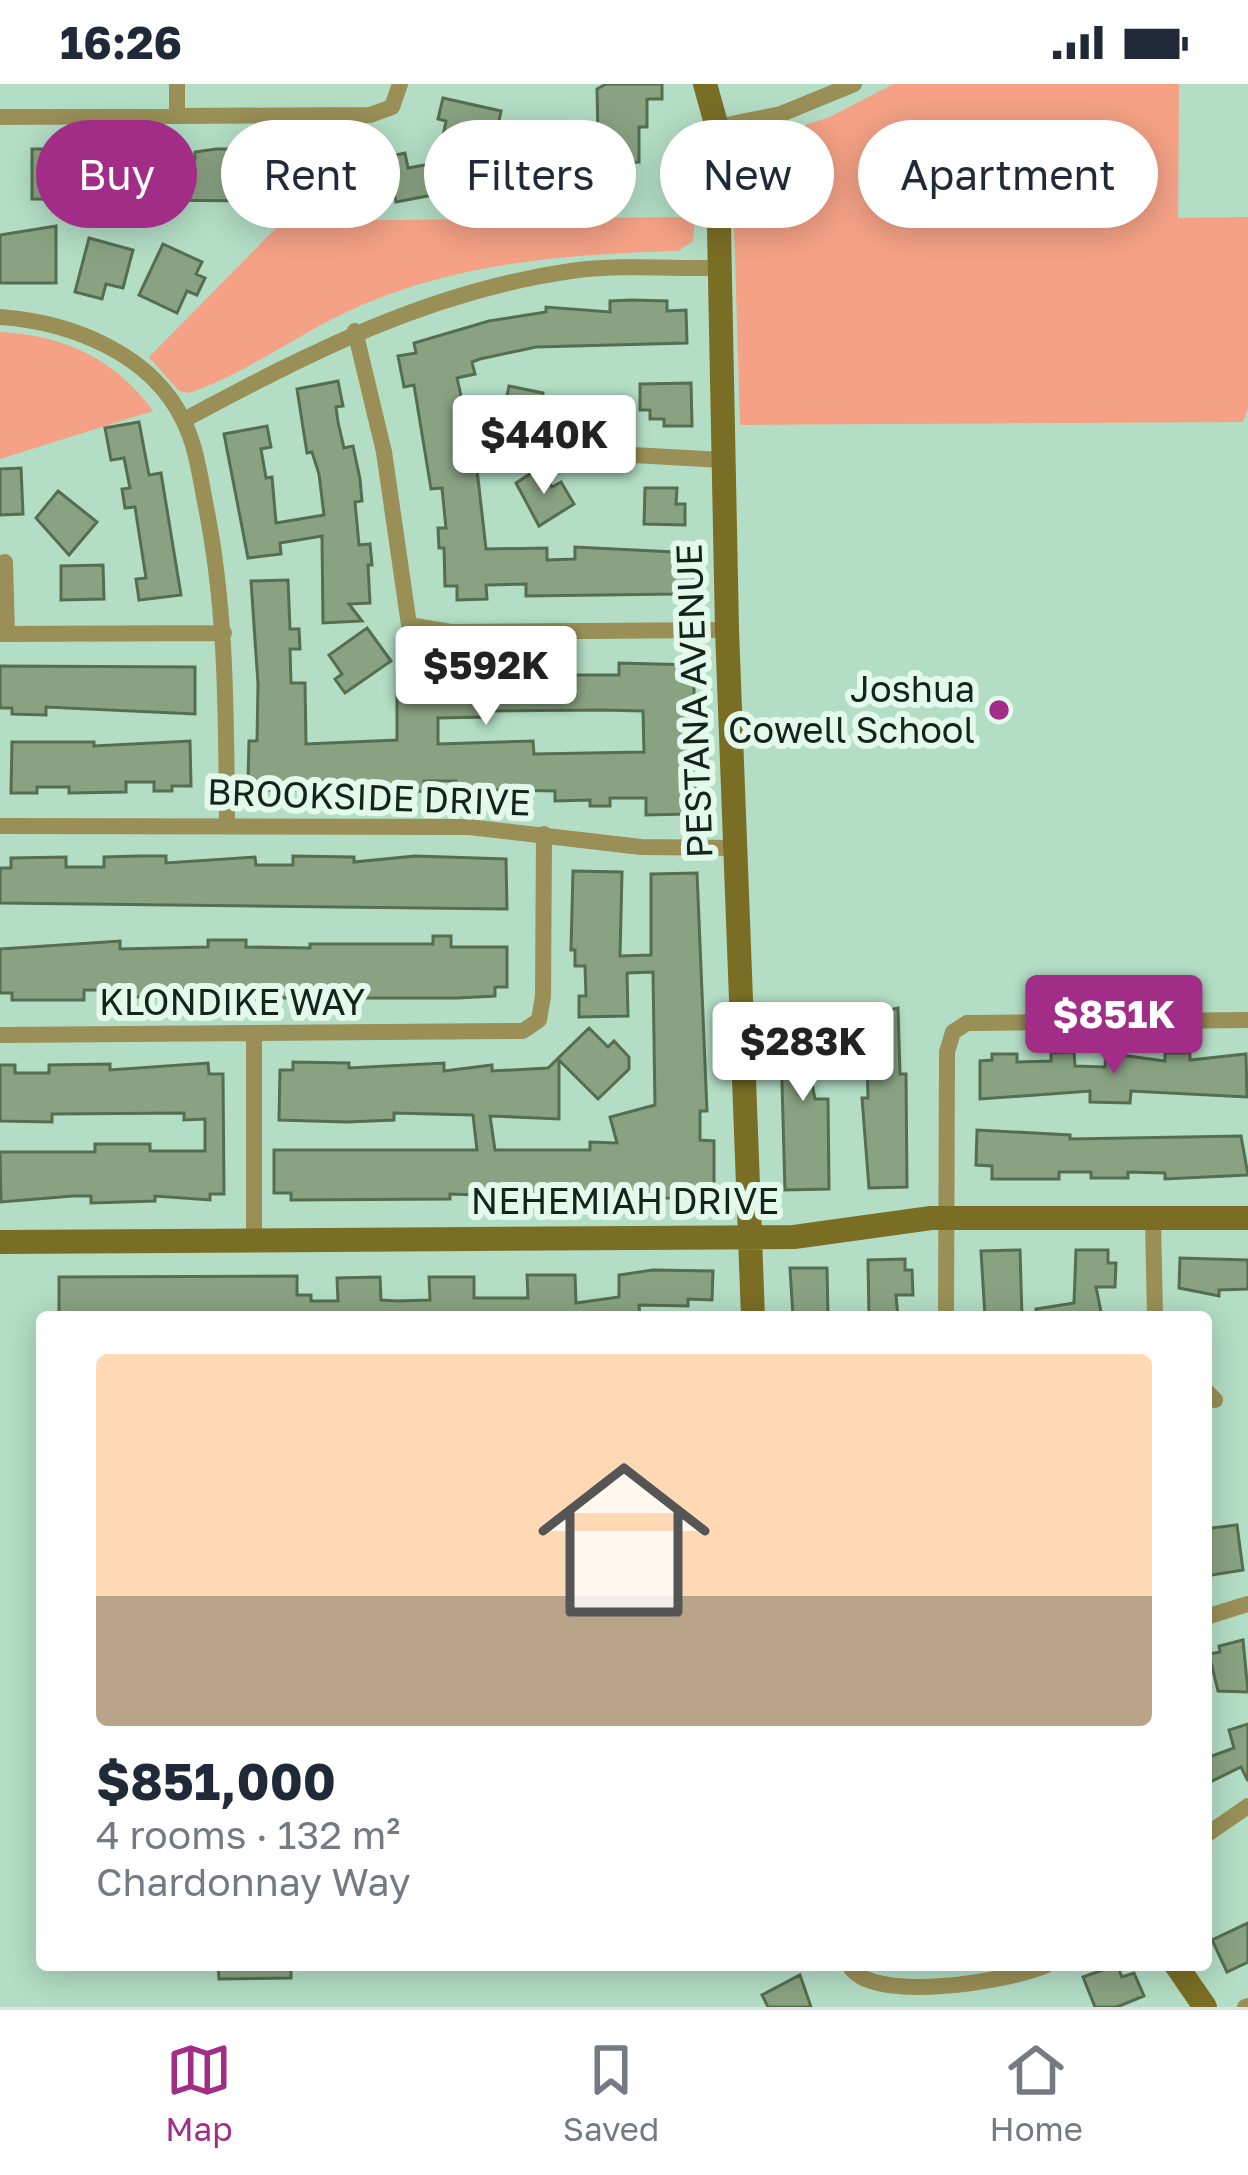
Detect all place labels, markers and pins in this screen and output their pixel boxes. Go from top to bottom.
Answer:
pin: $440K [460,395,628,497]
pin: $592K [402,626,570,728]
place label: Joshua Cowell School [728,667,975,751]
marker: Joshua Cowell School [986,697,1012,723]
pin: $851K [1030,975,1198,1077]
pin: $283K [719,1002,887,1104]

